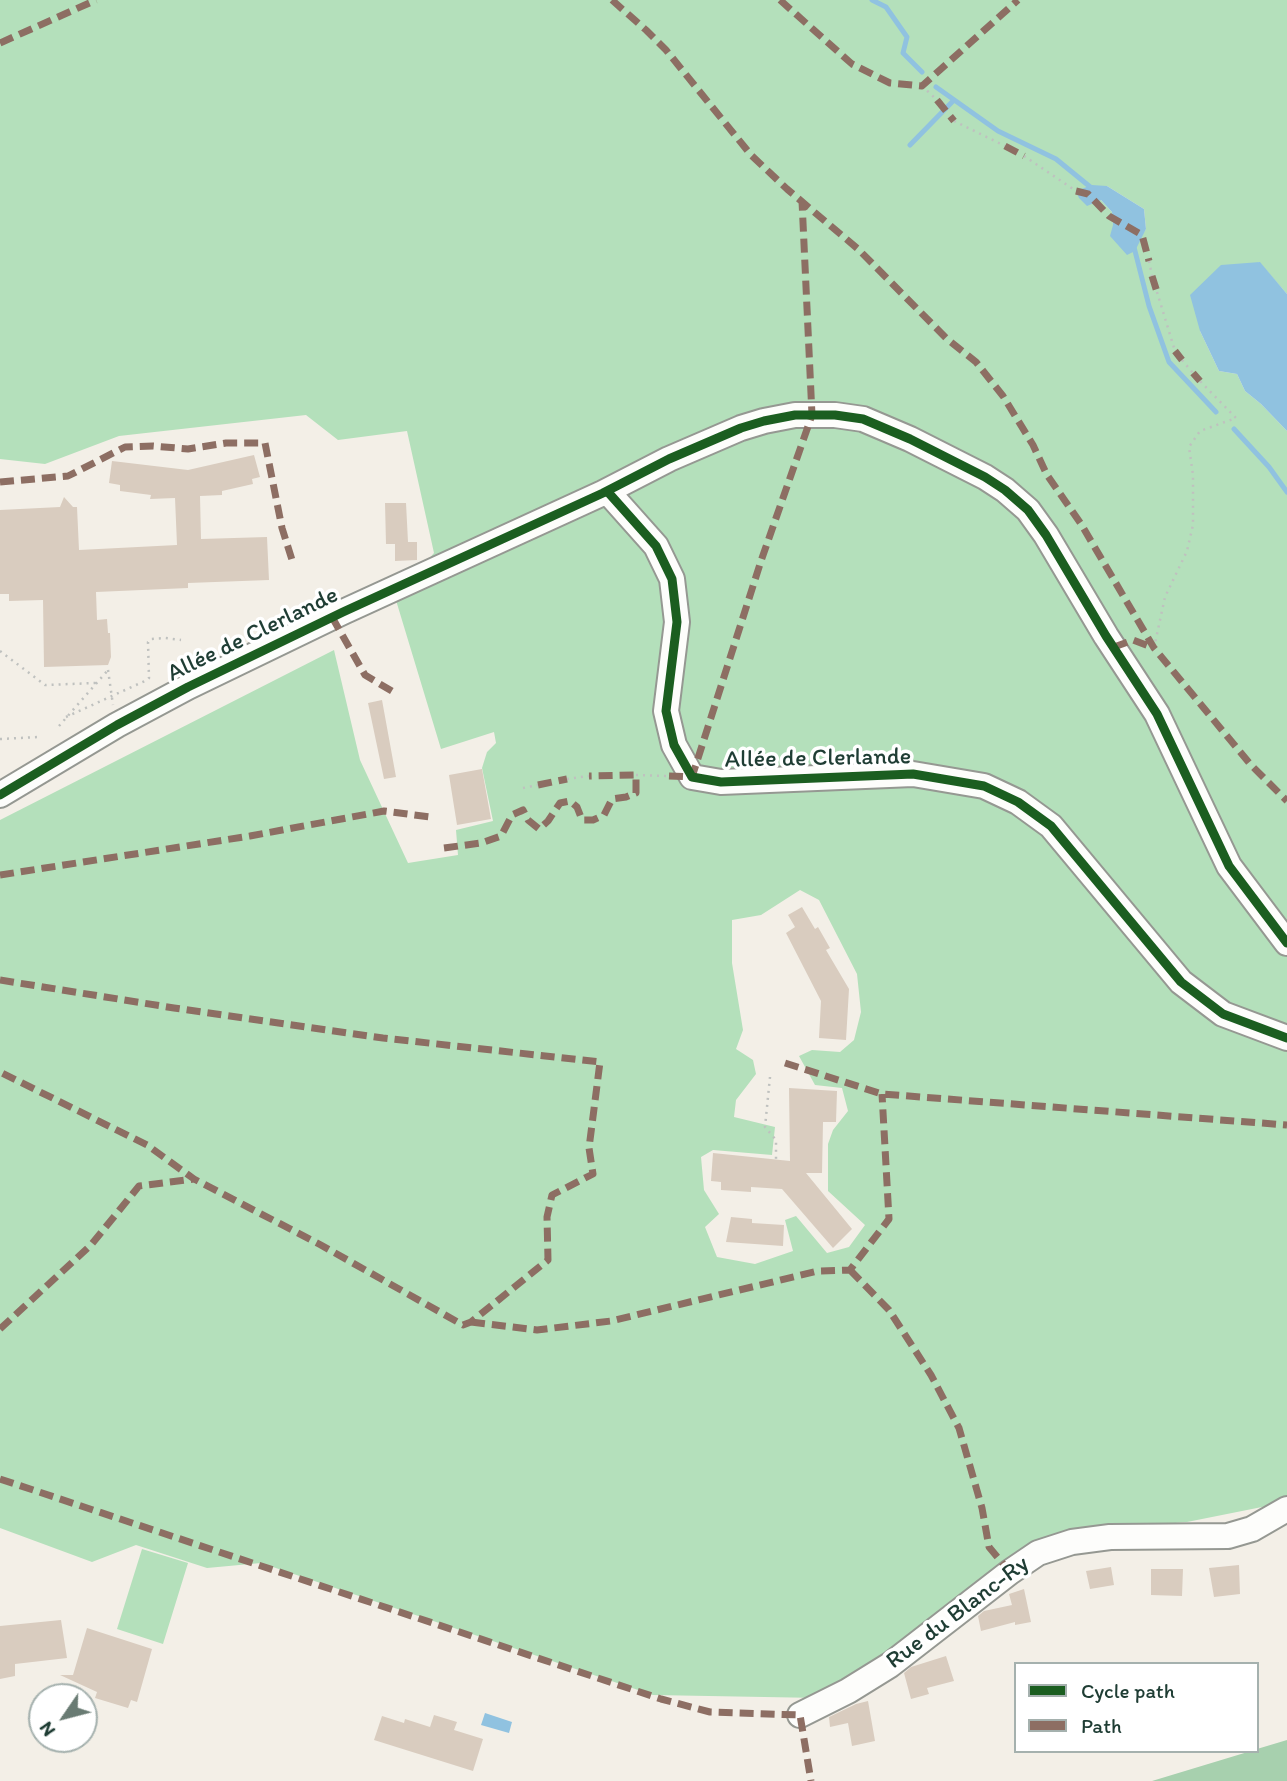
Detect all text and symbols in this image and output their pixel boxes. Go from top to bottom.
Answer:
street label: Allée de Clerlande [163,581,343,689]
street label: Allée de Clerlande [725,743,911,775]
street label: Rue du Blanc-Ry [881,1550,1035,1676]
legend [1014,1662,1259,1753]
text: Cycle path [1081,1678,1175,1703]
north arrow [28,1683,98,1753]
text: Path [1081,1713,1122,1738]
text: N [34,1717,60,1741]

